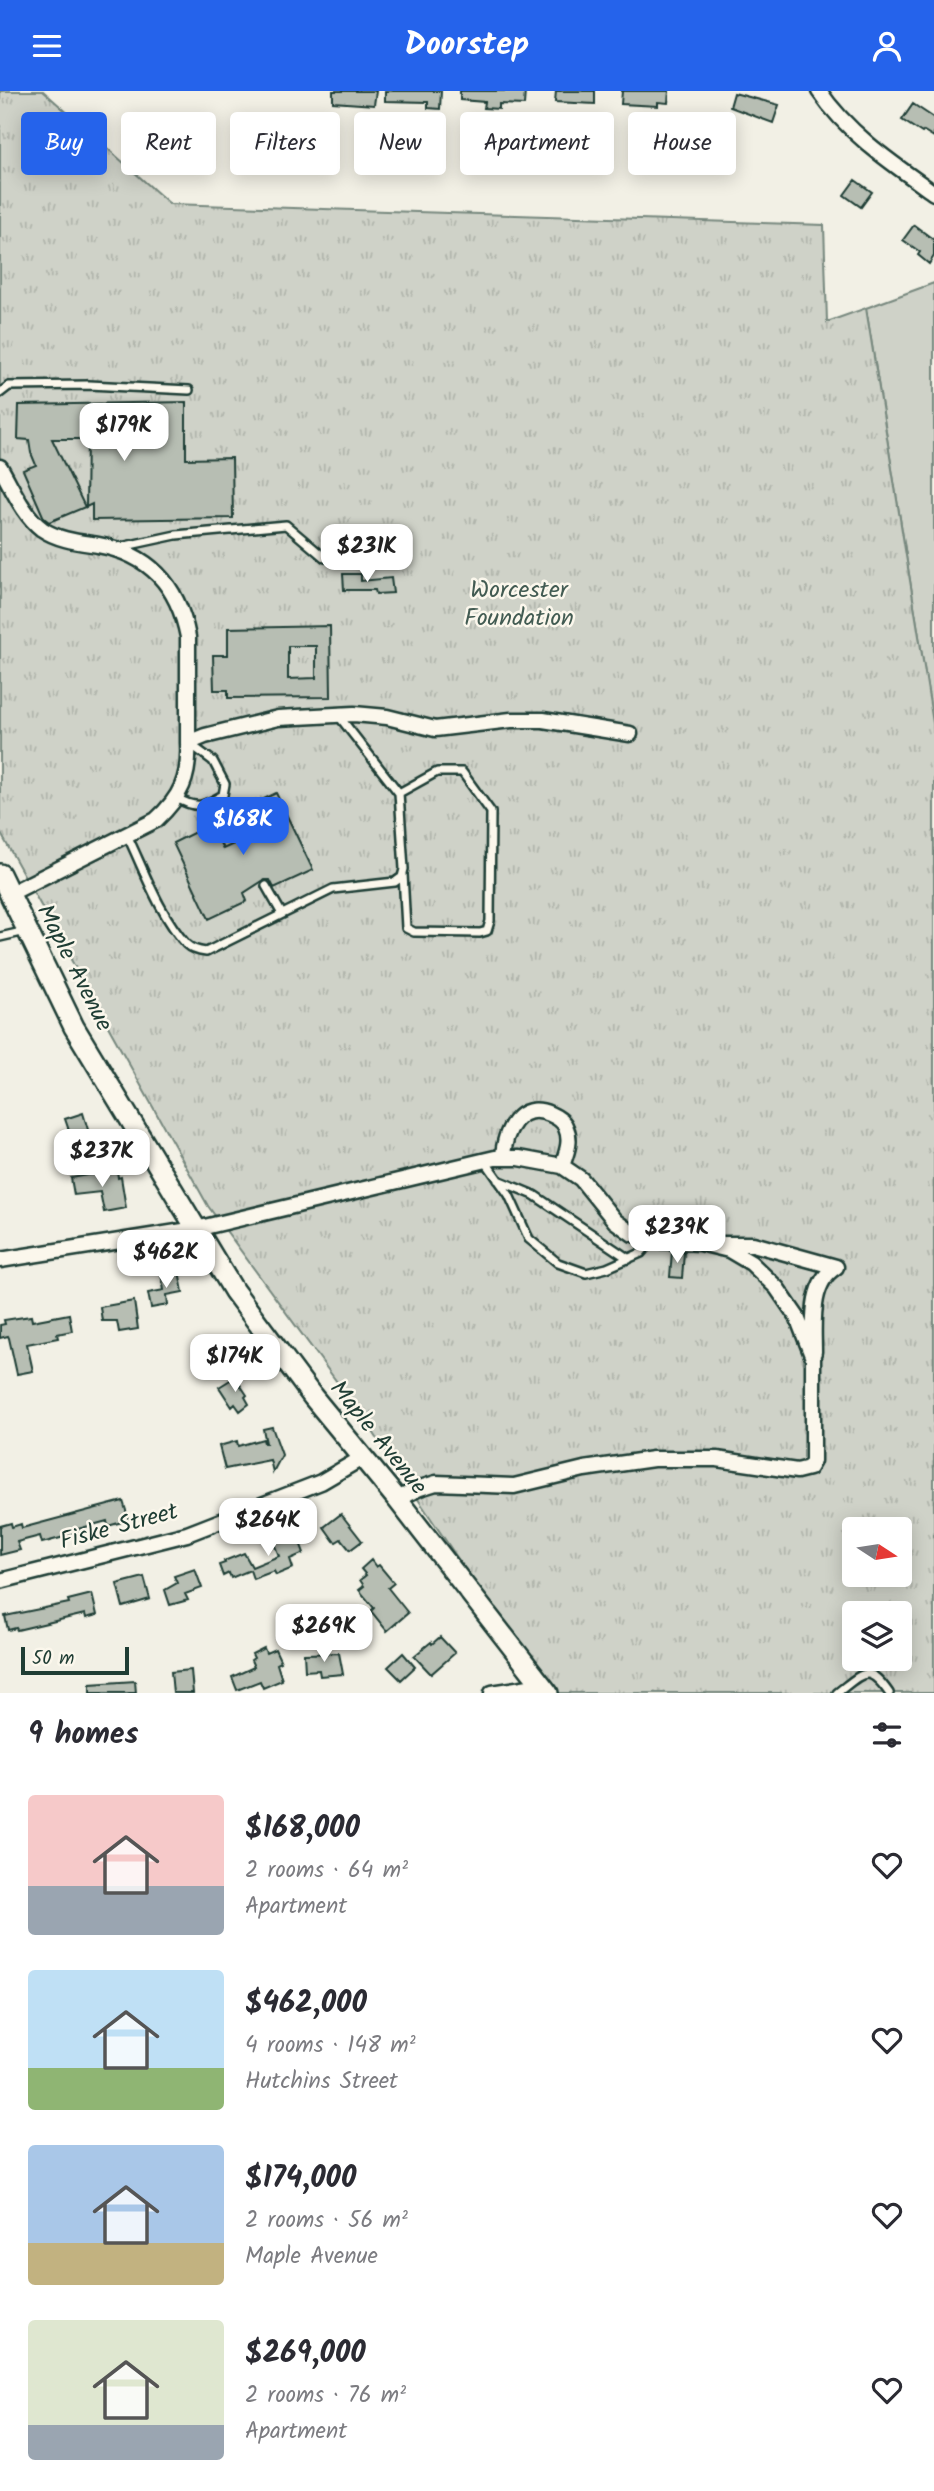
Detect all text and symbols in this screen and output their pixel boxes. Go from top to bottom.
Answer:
text: Doorstep [405,20,529,71]
icon: menu [28,27,66,65]
icon: person [868,27,906,65]
chip: Buy [21,112,107,175]
chip: Rent [121,112,216,175]
chip: Filters [230,112,340,175]
chip: New [354,112,446,175]
chip: Apartment [460,112,614,175]
chip: House [628,112,736,175]
pin: $179K [75,403,173,463]
text: $179K [96,408,152,444]
pin: $231K [318,525,416,584]
text: $231K [337,529,397,565]
park label: Worcester Foundation [464,571,574,638]
pin: $168K [194,797,292,857]
text: $168K [213,802,273,838]
street label: Maple Avenue [25,897,123,1039]
pin: $237K [53,1129,151,1189]
text: $237K [70,1134,134,1170]
pin: $239K [628,1205,726,1265]
text: $239K [644,1210,710,1246]
pin: $462K [117,1231,215,1290]
text: $462K [133,1235,199,1271]
pin: $174K [186,1335,284,1394]
text: $174K [206,1339,264,1375]
street label: Maple Avenue [319,1372,437,1504]
street label: Fiske Street [55,1492,183,1562]
pin: $264K [219,1499,317,1558]
text: $264K [235,1503,301,1539]
north arrow [842,1517,912,1587]
map controls [842,1517,912,1671]
button: layers [842,1601,912,1671]
pin: $269K [275,1605,373,1664]
text: $269K [292,1609,356,1645]
scale bar [21,1644,130,1676]
text: 50 m [32,1644,74,1674]
text: 9 homes [28,1711,139,1759]
icon: filters [868,1716,906,1754]
text: $168,000 [245,1805,360,1853]
icon: home [84,1823,168,1907]
icon: heart [868,1846,906,1884]
text: 2 rooms · 64 m² [245,1853,408,1889]
text: Apartment [245,1889,347,1925]
text: $462,000 [245,1980,367,2028]
icon: home [84,1998,168,2082]
icon: heart [868,2021,906,2059]
text: 4 rooms · 148 m² [245,2028,416,2064]
text: Hutchins Street [245,2064,398,2100]
text: $174,000 [245,2155,356,2203]
icon: home [84,2173,168,2257]
icon: heart [868,2196,906,2234]
text: 2 rooms · 56 m² [245,2203,408,2239]
text: Maple Avenue [245,2239,378,2275]
text: $269,000 [245,2330,366,2378]
icon: home [84,2348,168,2432]
icon: heart [868,2371,906,2409]
text: 2 rooms · 76 m² [245,2378,406,2414]
text: Apartment [245,2414,347,2450]

